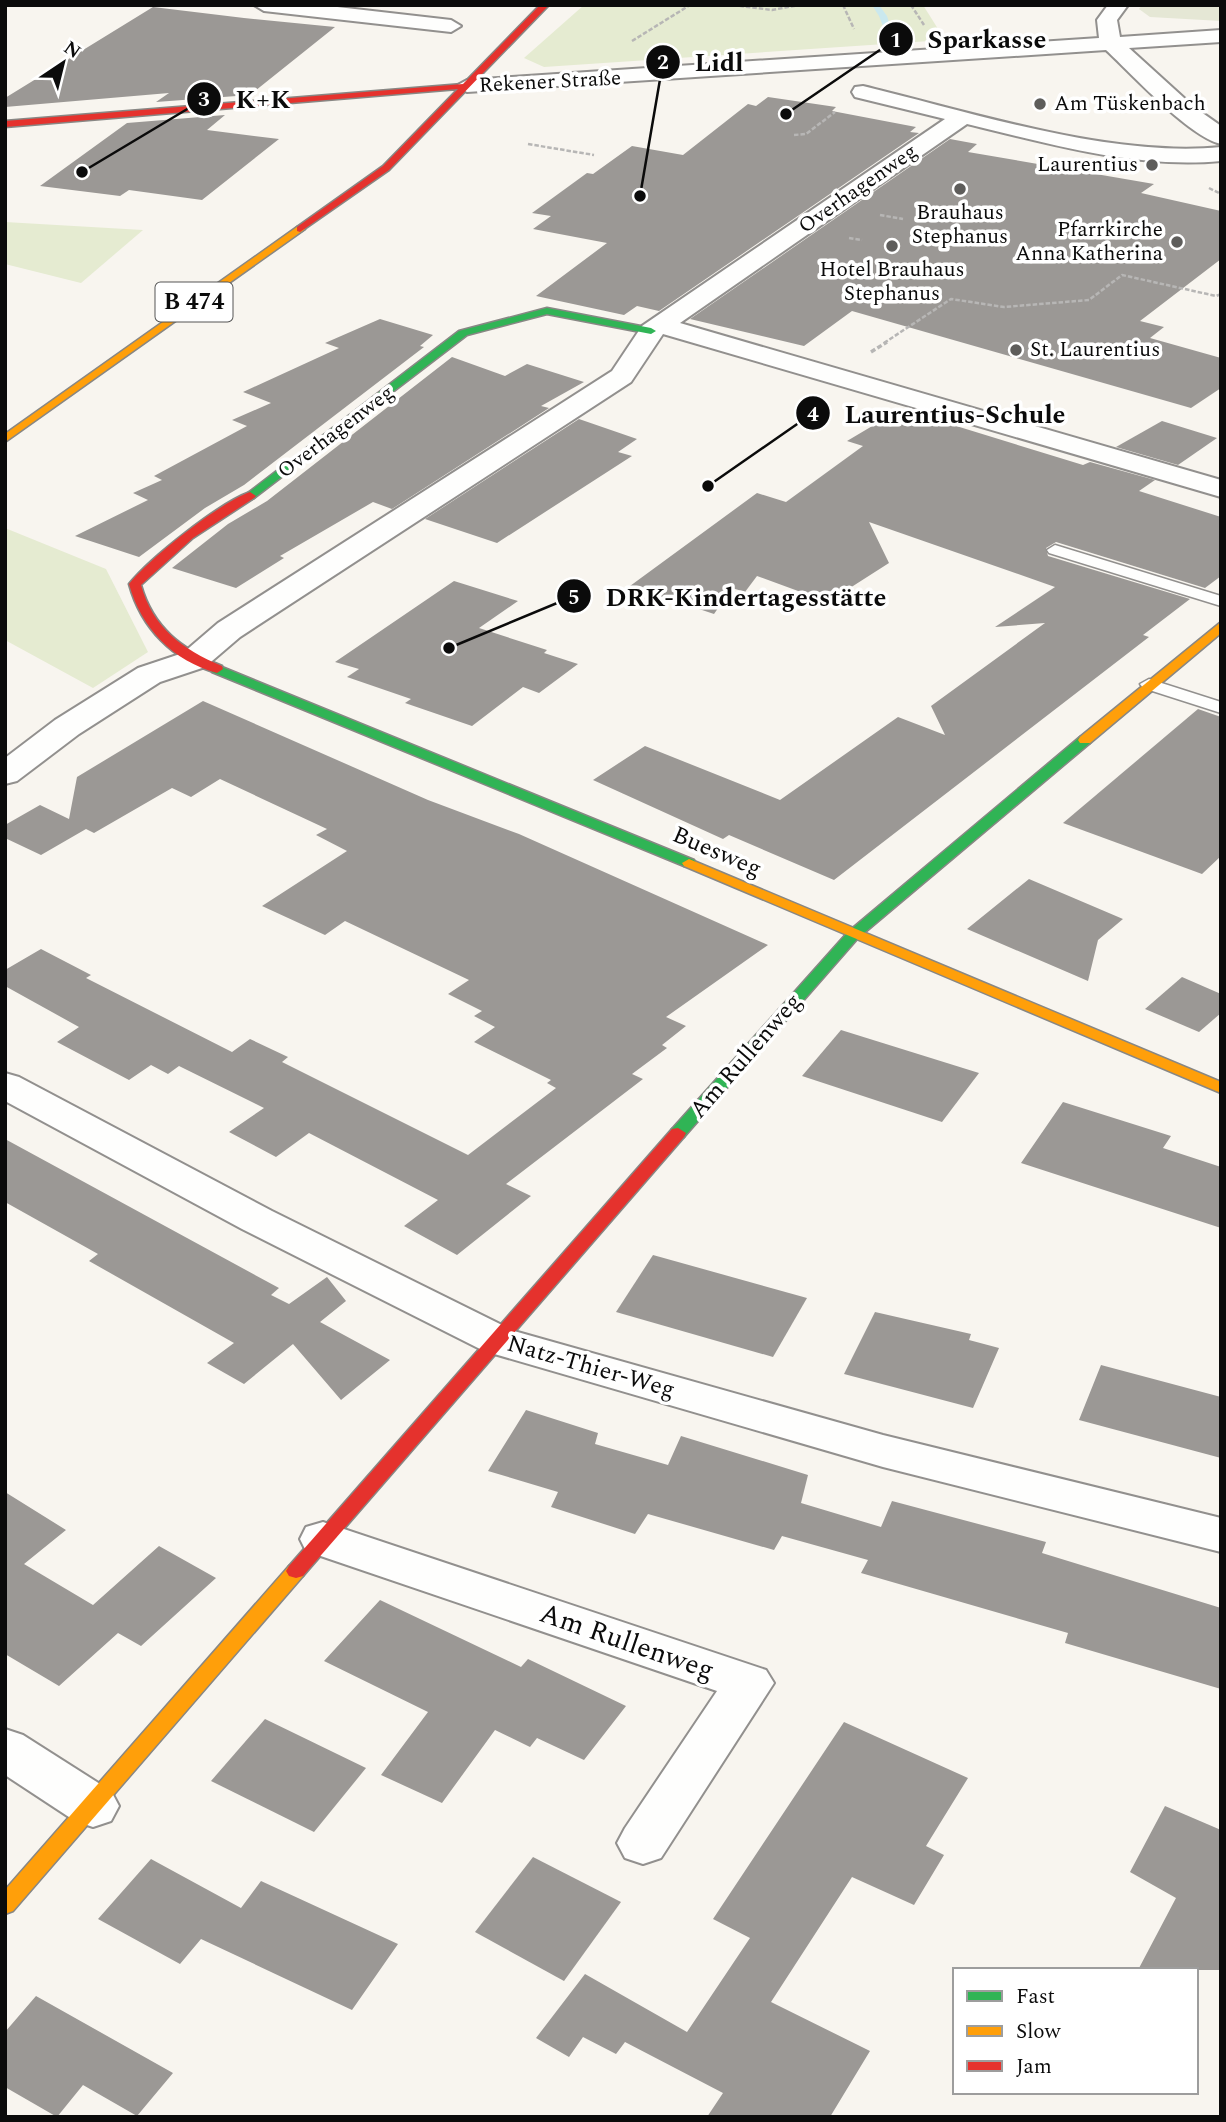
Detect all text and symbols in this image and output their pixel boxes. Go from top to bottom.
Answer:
callout: Sparkasse [878,16,1060,63]
text: Sparkasse [928,20,1046,60]
text: 1 [890,25,902,57]
north arrow [28,28,98,98]
text: N [57,34,87,67]
callout: Lidl [645,39,757,86]
text: Lidl [694,43,744,83]
text: 2 [657,47,669,79]
street label: Rekener Straße [478,62,622,102]
callout: K+K [186,76,304,123]
text: K+K [236,80,290,120]
text: 3 [198,84,210,116]
place label: Am Tüskenbach [1054,88,1206,120]
marker: Am Tüskenbach [1032,96,1048,112]
street label: Overhagenweg [792,136,924,242]
place label: Laurentius [1037,149,1138,181]
marker: Laurentius [1144,157,1160,173]
marker: Brauhaus Stephanus [952,181,968,197]
place label: Brauhaus Stephanus [912,197,1008,253]
place label: Pfarrkirche Anna Katherina [1015,214,1164,270]
marker: Pfarrkirche Anna Katherina [1169,234,1185,250]
marker: Hotel Brauhaus Stephanus [884,238,900,254]
place label: Hotel Brauhaus Stephanus [819,254,965,310]
road number: B 474 [156,282,232,322]
place label: St. Laurentius [1030,334,1160,366]
marker: St. Laurentius [1008,342,1024,358]
street label: Overhagenweg [271,377,401,487]
callout: Laurentius-Schule [795,390,1079,437]
text: Laurentius-Schule [844,395,1066,435]
text: 4 [807,399,819,431]
callout: DRK-Kindertagesstätte [557,573,900,620]
text: DRK-Kindertagesstätte [606,578,886,618]
text: 5 [568,582,580,614]
street label: Buesweg [667,817,767,887]
street label: Am Rullenweg [681,985,811,1127]
street label: Natz-Thier-Weg [503,1326,679,1408]
street label: Am Rullenweg [534,1592,720,1692]
legend [953,1968,1198,2094]
text: Fast [1016,1981,1055,2013]
text: Slow [1016,2016,1062,2048]
text: Jam [1016,2051,1052,2083]

